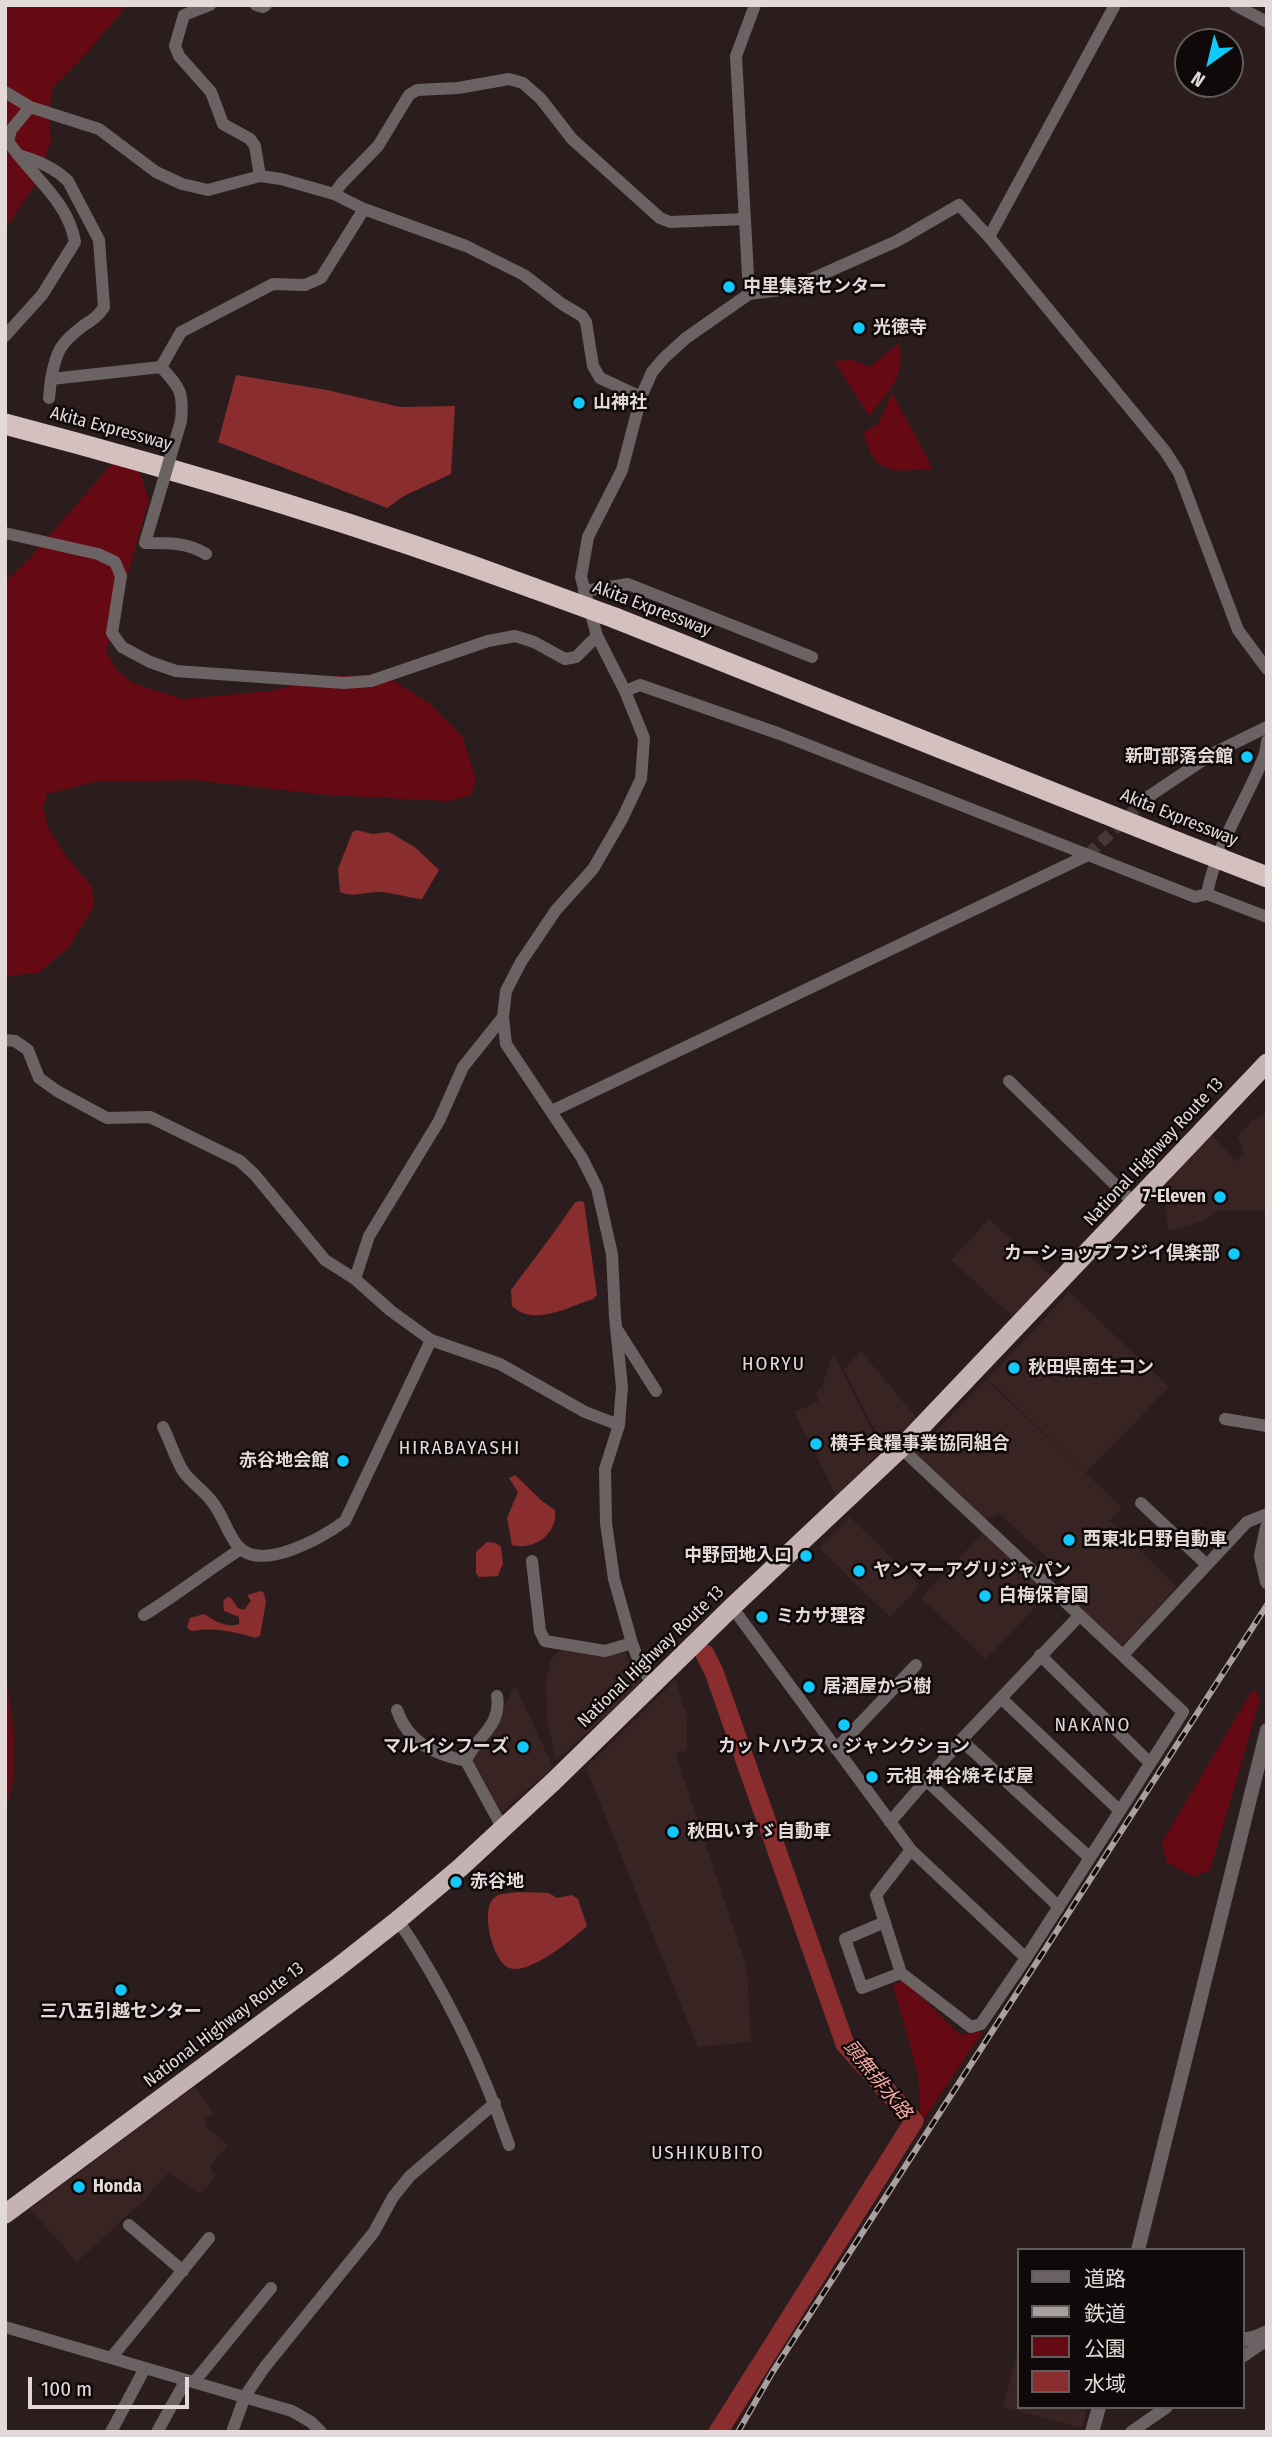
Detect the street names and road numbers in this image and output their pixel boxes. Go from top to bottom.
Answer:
street label: Akita Expressway [48,402,174,456]
street label: Akita Expressway [590,577,714,641]
street label: Akita Expressway [1117,785,1241,851]
street label: National Highway Route 13 [1080,1073,1228,1231]
street label: National Highway Route 13 [573,1582,729,1732]
street label: National Highway Route 13 [140,1958,308,2092]

